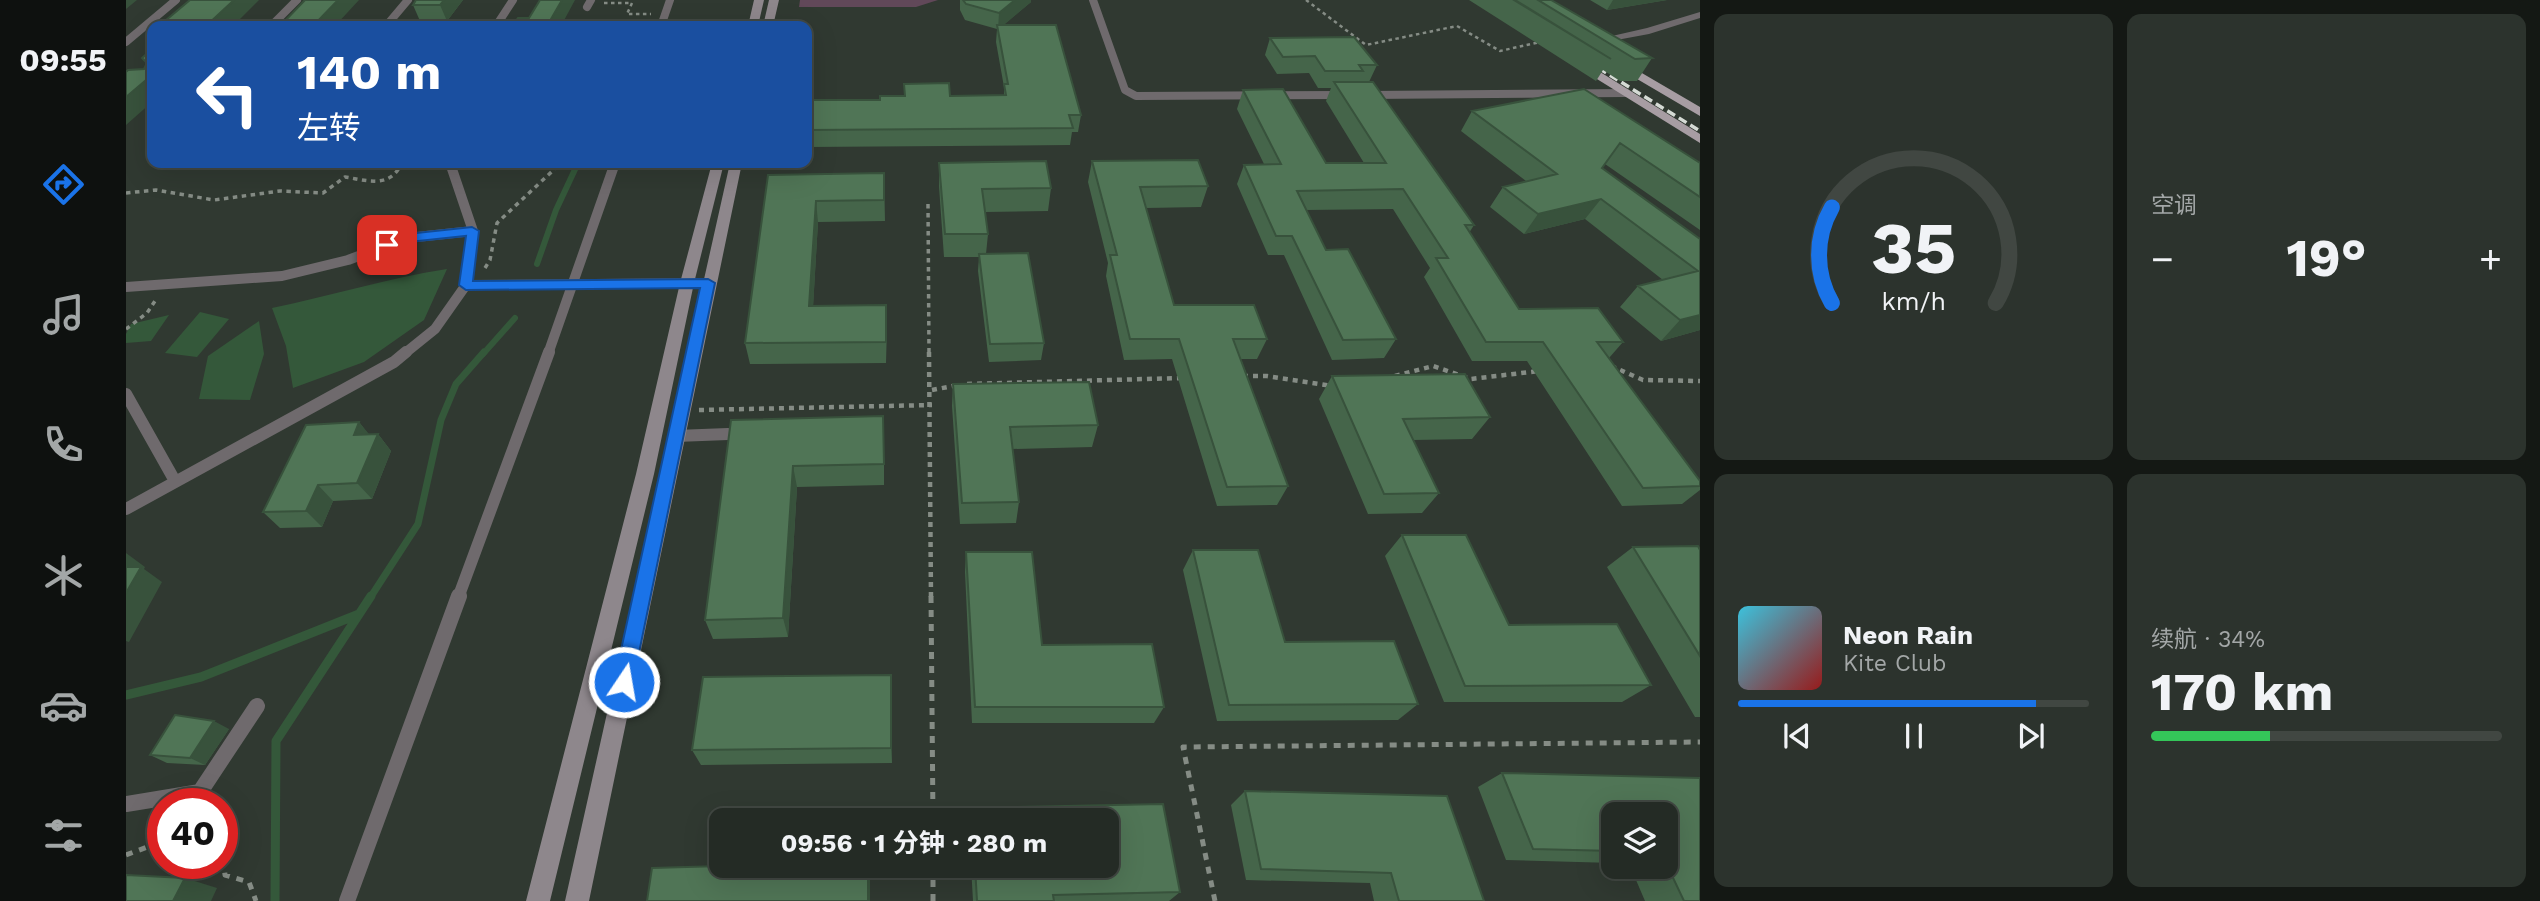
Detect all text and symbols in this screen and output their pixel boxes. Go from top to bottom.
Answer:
text: 09:55 [19,41,107,79]
text: 140 m [297,43,441,101]
icon: left [182,49,273,140]
text: 左转 [297,109,361,147]
icon: directions [39,160,88,209]
text: 空调 [2151,192,2197,219]
text: 35 [1871,205,1956,291]
pin [357,215,417,275]
icon: arrive [368,226,406,264]
text: 19° [2286,228,2367,289]
text: − [2151,237,2174,281]
text: + [2479,237,2502,281]
text: km/h [1881,287,1946,316]
icon: music [39,290,88,339]
icon: phone [39,420,88,469]
icon: climate [39,551,88,600]
text: Neon Rain [1843,620,1973,650]
text: 续航 · 34% [2151,626,2265,653]
position arrow [587,645,661,719]
text: Kite Club [1843,650,1946,677]
text: 170 km [2151,662,2333,723]
icon: car [39,681,88,730]
icon: previous [1778,717,1816,755]
icon: pause [1895,717,1933,755]
icon: next [2012,717,2050,755]
speed limit sign: 40 [147,788,238,879]
map controls [1601,802,1678,879]
button: layers [1601,802,1678,879]
icon: filters [39,811,88,860]
text: 09:56 · 1 分钟 · 280 m [781,828,1047,858]

